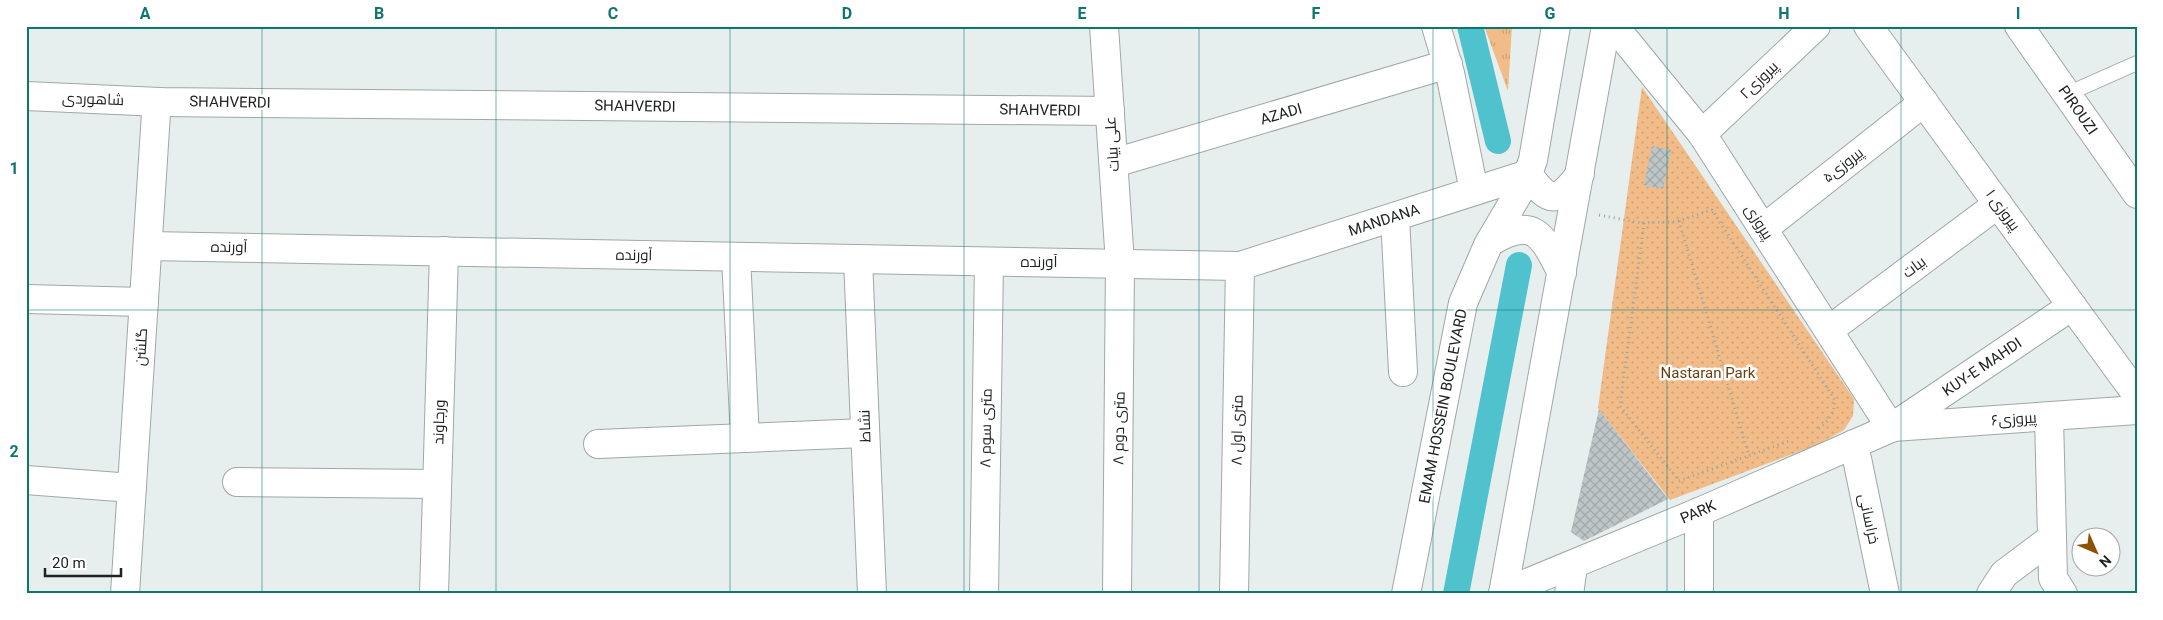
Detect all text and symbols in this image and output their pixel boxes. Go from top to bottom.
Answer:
text: A [140,4,151,23]
text: B [374,4,384,23]
text: C [608,4,618,23]
text: D [842,4,852,23]
text: E [1078,4,1087,23]
text: F [1312,4,1321,23]
text: G [1545,4,1556,23]
text: H [1778,4,1790,23]
text: I [2016,4,2020,23]
street label: پیروزی۲ [1736,57,1783,103]
street label: PIROUZI [2055,82,2101,138]
street label: شاهوردی [62,89,124,110]
street label: SHAHVERDI [189,92,271,112]
street label: SHAHVERDI [594,96,676,116]
street label: AZADI [1258,99,1304,129]
street label: SHAHVERDI [999,100,1081,120]
street label: علی بیات [1101,116,1124,172]
street label: پیروزی۵ [1819,144,1868,187]
text: 1 [9,159,19,178]
street label: پیروزی ۱ [1981,186,2024,235]
street label: MANDANA [1346,200,1422,240]
street label: پیروزی [1740,201,1777,244]
street label: آورنده [210,238,248,256]
street label: آورنده [615,246,653,264]
street label: بیات [1899,252,1929,282]
street label: آورنده [1021,253,1057,271]
street label: EMAM HOSSEIN BOULEVARD [1415,307,1471,505]
street label: گلشن [131,327,152,367]
street label: KUY-E MAHDI [1939,334,2025,400]
park label: Nastaran Park [1661,364,1756,382]
street label: ۸ متری سوم [976,388,997,468]
street label: ۸ متری دوم [1109,391,1130,465]
street label: ۸ متری اول [1227,394,1248,466]
street label: ورجاوند [429,399,449,445]
street label: پیروزی۶ [1991,408,2037,431]
street label: نشاط [855,409,875,443]
text: 2 [9,442,19,461]
street label: خراسانی [1854,492,1883,546]
street label: PARK [1677,496,1719,527]
north arrow [2070,528,2120,578]
scale bar [45,545,121,577]
text: N [2096,552,2114,570]
text: 20 m [52,554,86,572]

